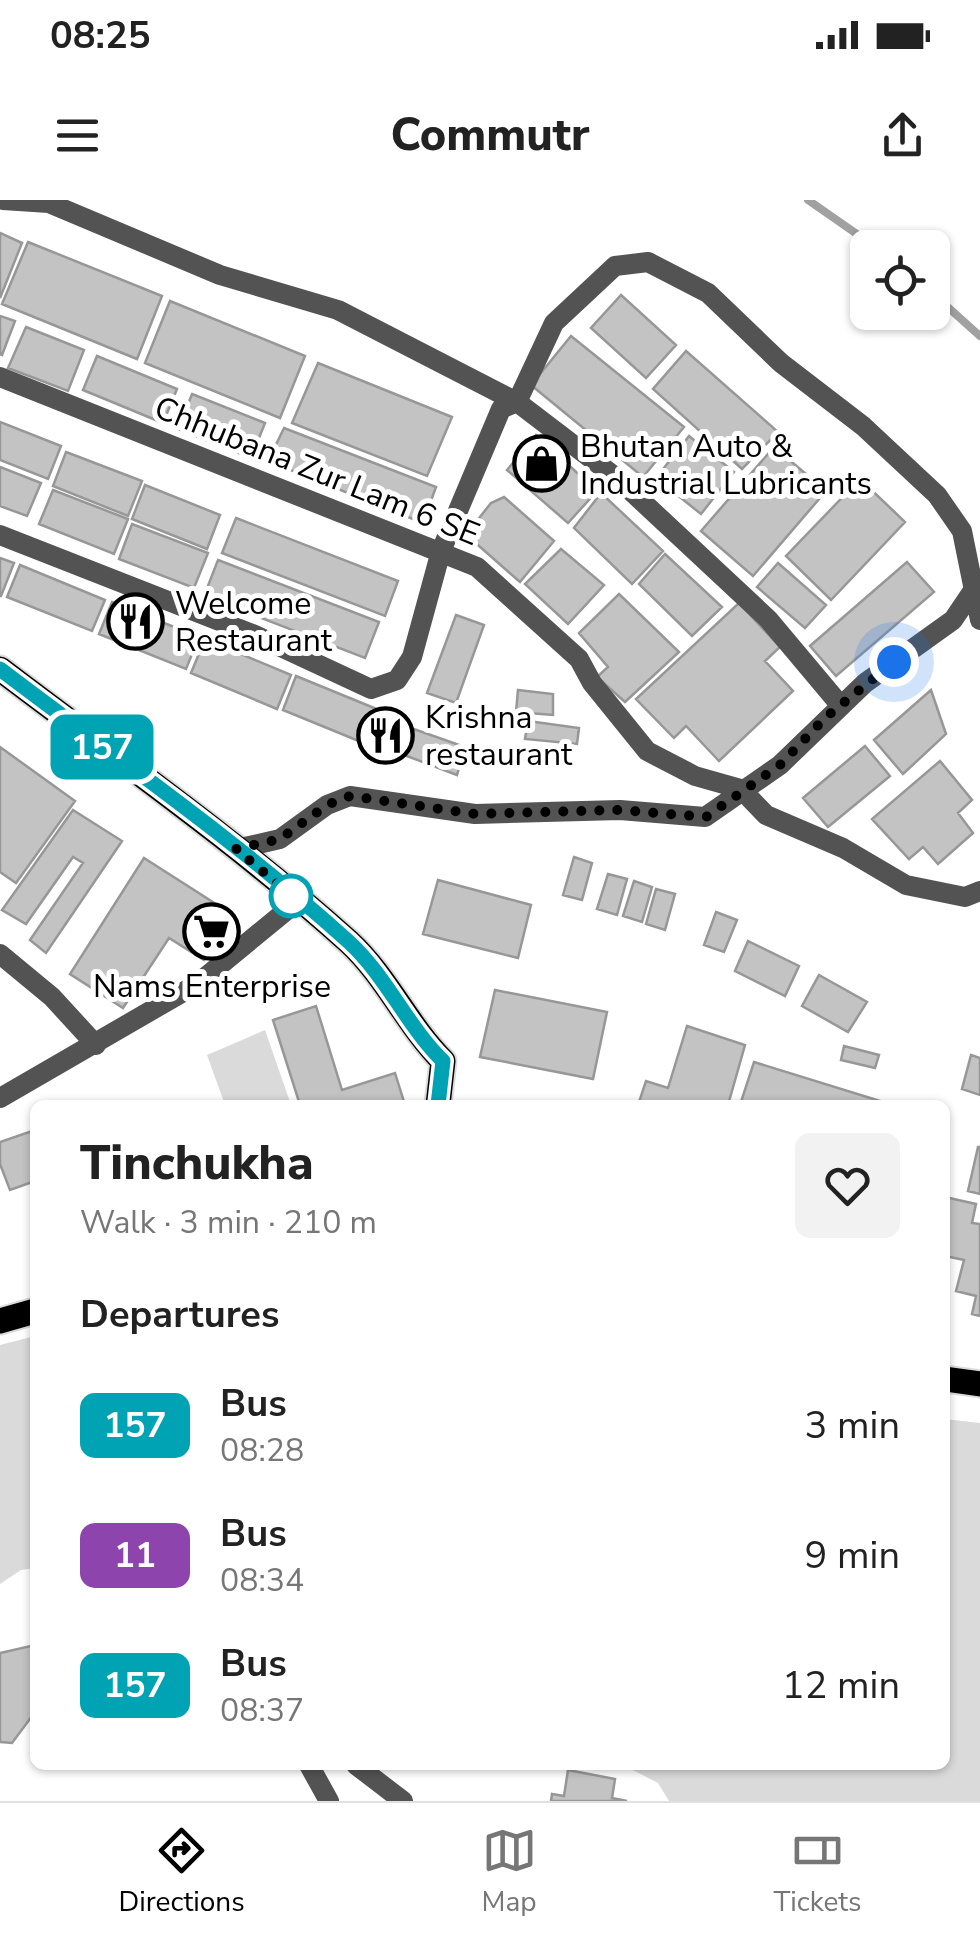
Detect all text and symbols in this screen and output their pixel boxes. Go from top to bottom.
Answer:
text: 08:25 [50,10,151,61]
text: Commutr [391,105,589,166]
icon: menu [50,108,105,163]
icon: share [875,108,930,163]
map controls [850,230,950,330]
button: locate [850,230,950,330]
street label: Chhubana Zur Lam 6 SE [148,386,486,556]
place label: Bhutan Auto & Industrial Lubricants [580,425,872,505]
shop icon: Bhutan Auto & Industrial Lubricants [511,434,571,494]
place label: Welcome Restaurant [175,582,333,662]
restaurant icon: Welcome Restaurant [106,591,166,651]
your location [869,637,919,687]
place label: Krishna restaurant [425,696,573,776]
restaurant icon: Krishna restaurant [356,705,416,765]
line badge: 157 [44,714,160,780]
text: 157 [70,724,134,771]
unlabelled marker [270,875,312,917]
supermarket icon: Nams Enterprise [182,902,242,962]
place label: Nams Enterprise [93,965,331,1008]
text: Tinchukha [80,1130,314,1196]
button: heart [795,1133,900,1238]
text: Walk · 3 min · 210 m [80,1201,377,1244]
text: Departures [80,1289,279,1340]
text: Bus [220,1378,287,1429]
text: 3 min [805,1400,900,1451]
text: 157 [103,1402,167,1449]
text: 08:28 [220,1429,304,1472]
text: Bus [220,1508,287,1559]
text: 9 min [805,1530,900,1581]
text: 11 [114,1532,156,1579]
text: 08:34 [220,1559,304,1602]
text: Bus [220,1638,287,1689]
text: 12 min [782,1660,900,1711]
text: 157 [103,1662,167,1709]
text: 08:37 [220,1689,304,1732]
tab: Directions [118,1823,245,1921]
tab: Map [482,1823,537,1921]
tab: Tickets [773,1823,862,1921]

